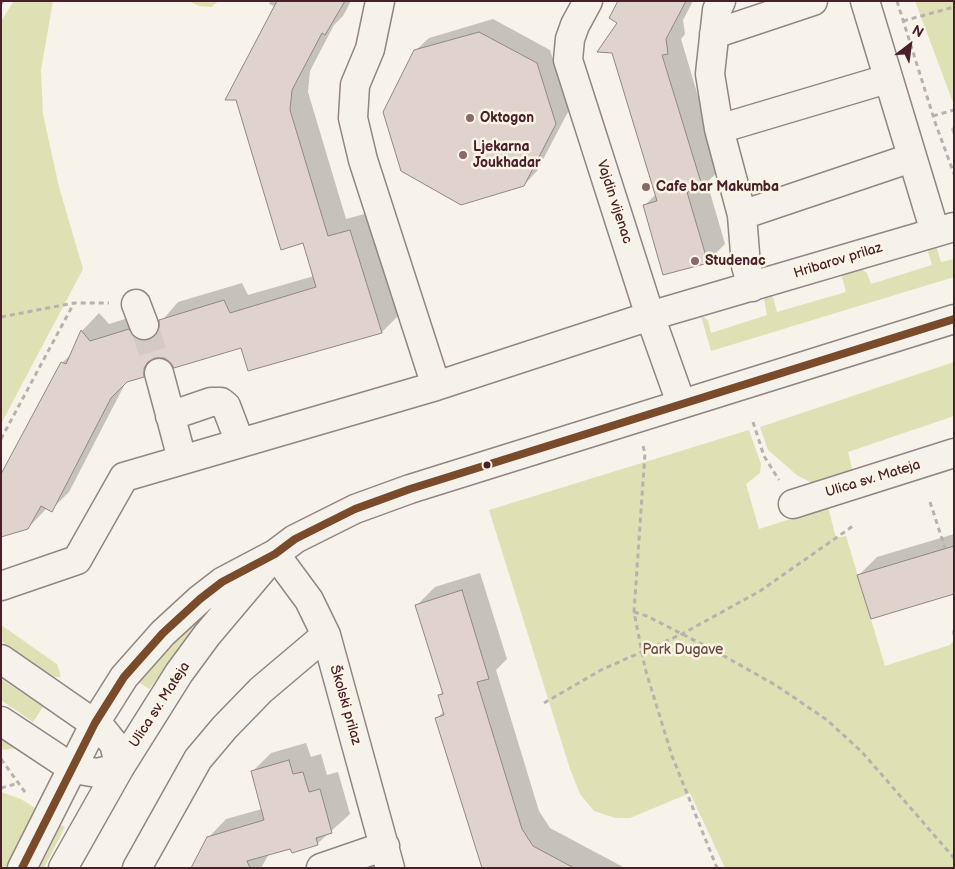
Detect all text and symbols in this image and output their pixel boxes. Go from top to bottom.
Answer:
north arrow [885,20,935,70]
text: N [909,22,927,42]
place label: Oktogon [480,110,534,126]
marker: Oktogon [464,112,476,124]
place label: Ljekarna Joukhadar [473,139,541,172]
marker: Ljekarna Joukhadar [457,149,469,161]
street label: Vajdin vijenac [593,158,635,246]
place label: Cafe bar Makumba [656,179,779,195]
marker: Cafe bar Makumba [640,181,652,193]
street label: Hribarov prilaz [792,240,884,282]
place label: Studenac [705,253,766,269]
marker: Studenac [689,255,701,267]
street label: Ulica sv. Mateja [823,457,923,501]
unlabelled marker [482,460,492,470]
park label: Park Dugave [643,642,723,658]
street label: Ulica sv. Mateja [126,659,194,751]
street label: Školski prilaz [326,663,364,747]

